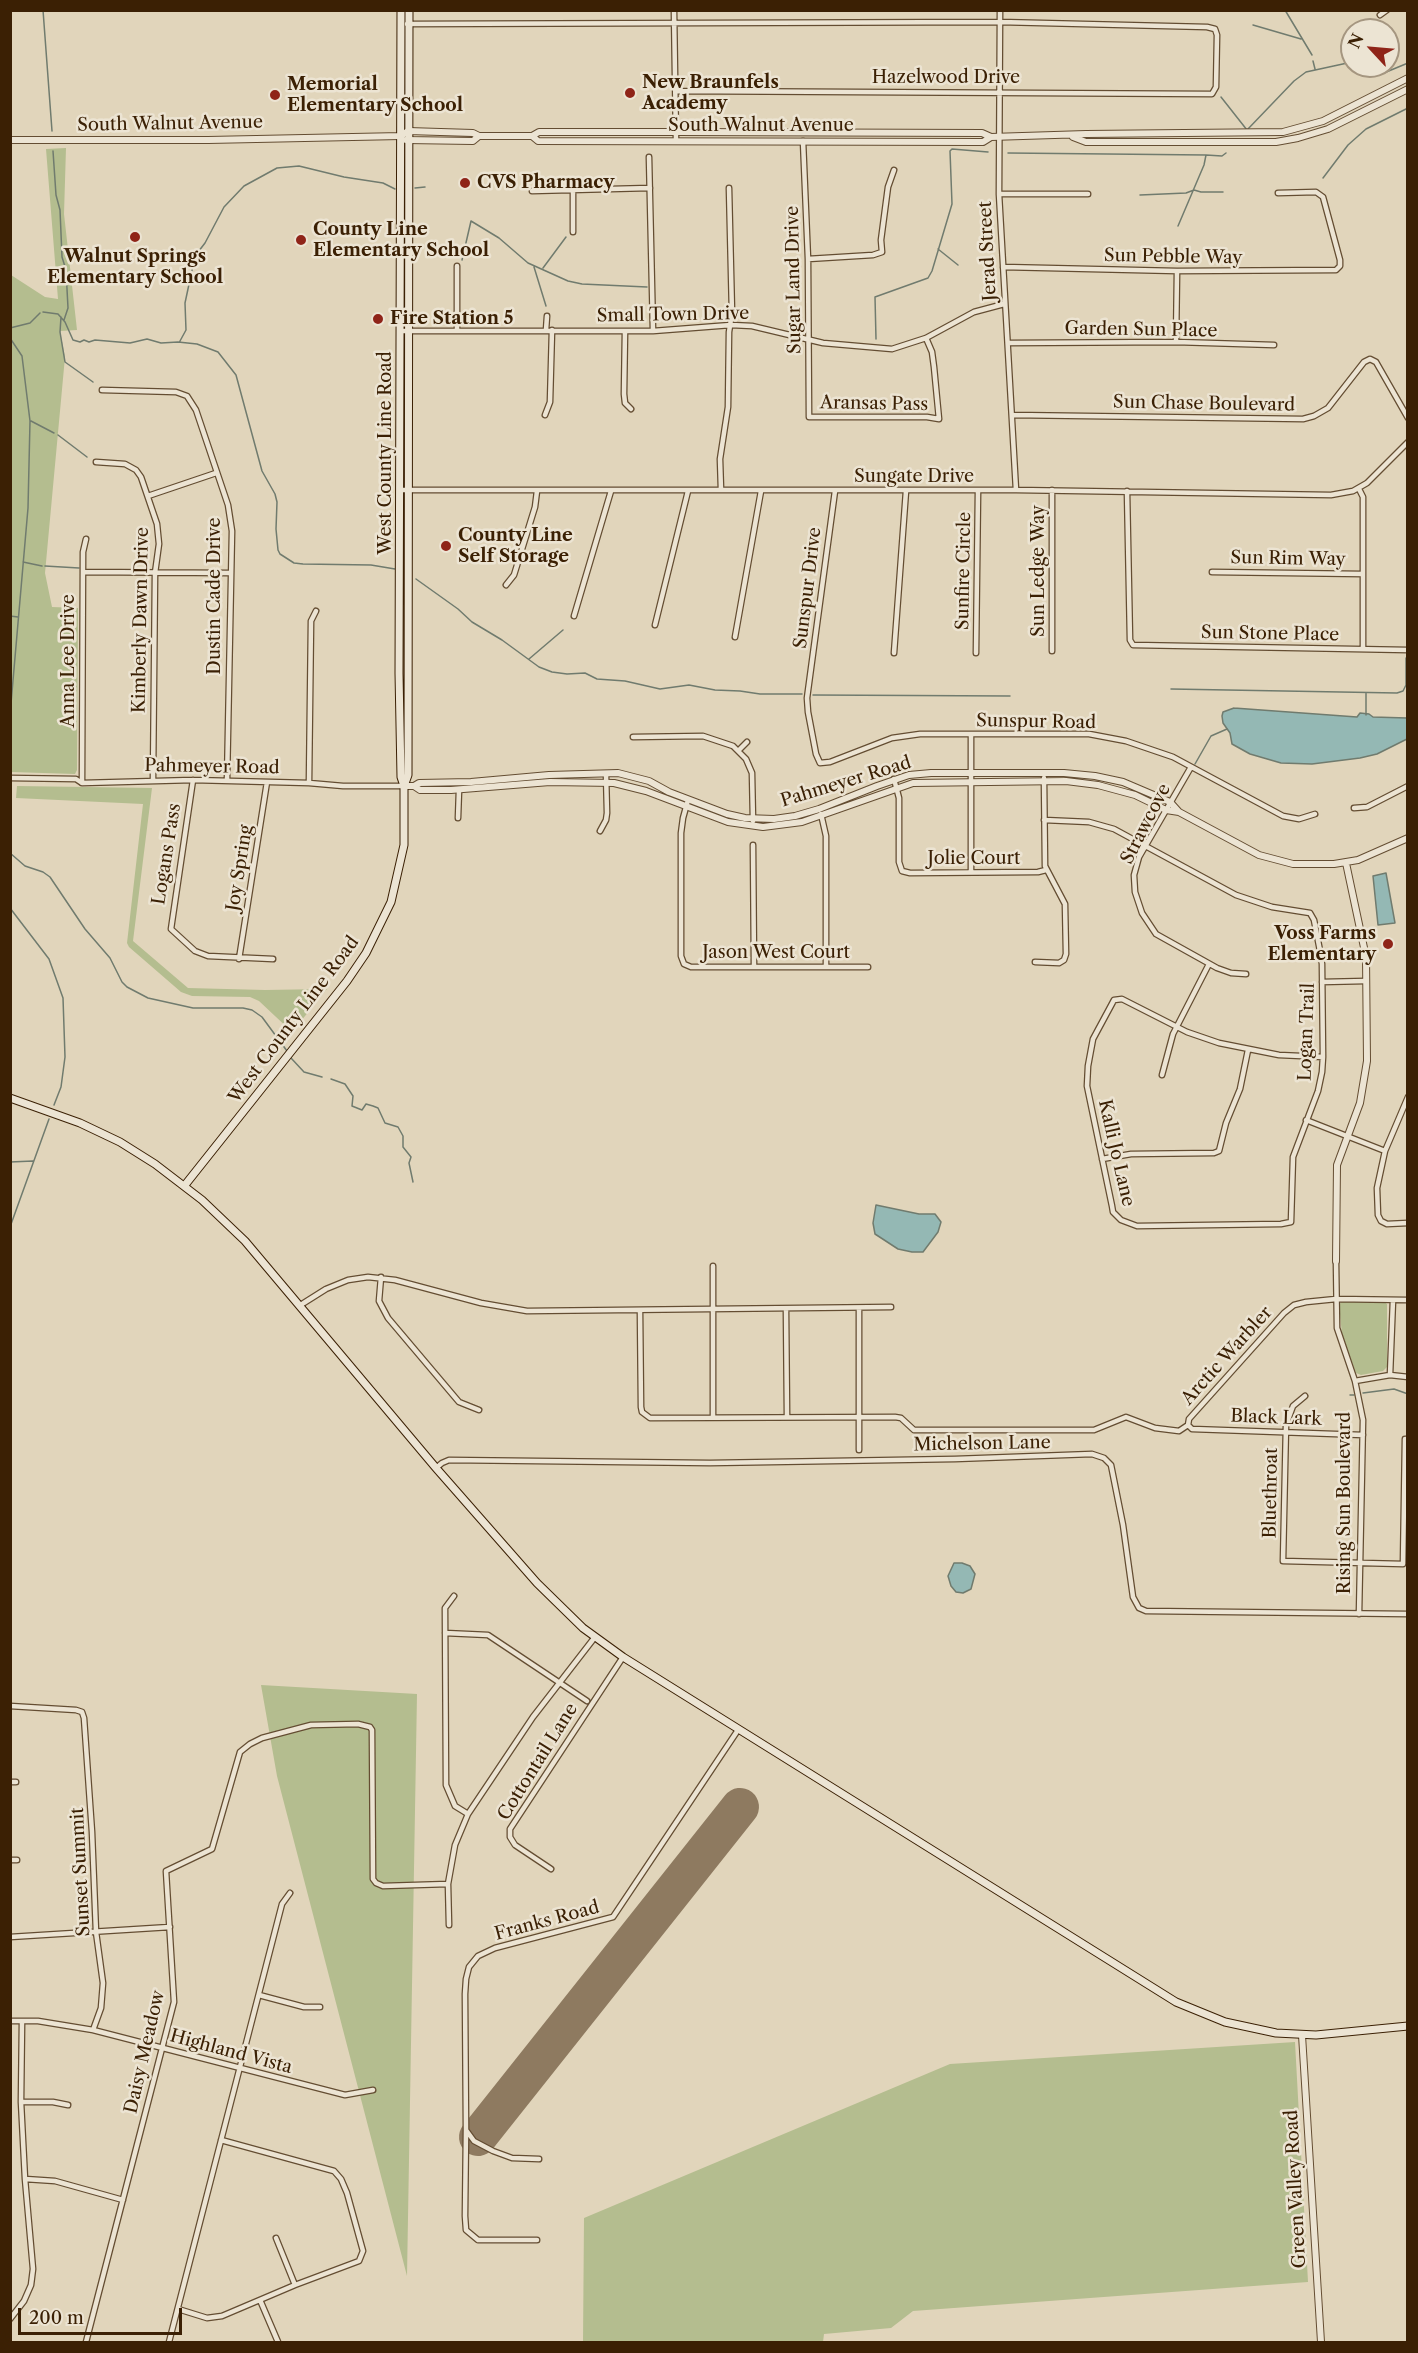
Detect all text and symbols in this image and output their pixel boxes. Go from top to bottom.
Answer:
north arrow [1340,18,1400,78]
text: N [1344,30,1368,52]
street label: Hazelwood Drive [872,67,1020,89]
place label: New Braunfels Academy [642,72,779,115]
place label: Memorial Elementary School [287,74,463,116]
marker: New Braunfels Academy [623,86,637,100]
marker: Memorial Elementary School [268,88,282,102]
street label: South Walnut Avenue [77,112,263,136]
street label: South Walnut Avenue [668,115,854,137]
place label: CVS Pharmacy [477,172,614,194]
marker: CVS Pharmacy [458,176,472,190]
street label: Jerad Street [975,201,1001,301]
street label: Sugar Land Drive [782,206,806,354]
place label: County Line Elementary School [313,219,489,262]
marker: Walnut Springs Elementary School [128,230,142,244]
marker: County Line Elementary School [294,233,308,247]
street label: Sun Pebble Way [1104,245,1242,269]
place label: Walnut Springs Elementary School [47,246,223,288]
street label: Small Town Drive [597,303,749,327]
place label: Fire Station 5 [390,308,514,330]
marker: Fire Station 5 [371,312,385,326]
street label: Garden Sun Place [1065,318,1217,342]
street label: West County Line Road [375,351,397,555]
street label: Aransas Pass [820,392,928,416]
street label: Sun Chase Boulevard [1113,392,1295,416]
street label: Sungate Drive [854,466,974,488]
street label: Sun Ledge Way [1028,505,1050,637]
street label: Sunfire Circle [952,512,976,630]
street label: Dustin Cade Drive [204,517,226,675]
place label: County Line Self Storage [458,525,573,568]
street label: Sunspur Drive [790,526,826,650]
street label: Kimberly Dawn Drive [129,527,153,713]
marker: County Line Self Storage [439,539,453,553]
street label: Sun Rim Way [1230,547,1346,571]
street label: Anna Lee Drive [58,594,80,728]
street label: Sun Stone Place [1201,622,1339,646]
street label: Sunspur Road [976,710,1096,734]
street label: Pahmeyer Road [778,752,914,812]
street label: Pahmeyer Road [144,755,280,779]
street label: Strawcove [1117,780,1175,868]
street label: Logans Pass [148,802,186,906]
street label: Joy Spring [223,823,257,913]
street label: Jolie Court [928,848,1020,870]
place label: Voss Farms Elementary [1267,923,1376,966]
street label: West County Line Road [224,932,364,1108]
marker: Voss Farms Elementary [1381,937,1395,951]
street label: Jason West Court [702,942,850,964]
street label: Logan Trail [1294,983,1320,1081]
street label: Kalli Jo Lane [1093,1097,1139,1209]
street label: Arctic Warbler [1177,1302,1277,1410]
street label: Black Lark [1230,1406,1322,1430]
street label: Rising Sun Boulevard [1334,1412,1356,1594]
street label: Michelson Lane [913,1432,1051,1456]
street label: Bluethroat [1259,1447,1283,1539]
street label: Cottontail Lane [493,1699,583,1825]
street label: Sunset Summit [67,1807,95,1937]
street label: Franks Road [492,1897,602,1945]
street label: Daisy Meadow [120,1988,170,2116]
street label: Highland Vista [168,2025,294,2079]
street label: Green Valley Road [1281,2109,1311,2269]
scale bar [21,2296,184,2334]
text: 200 m [29,2307,84,2329]

